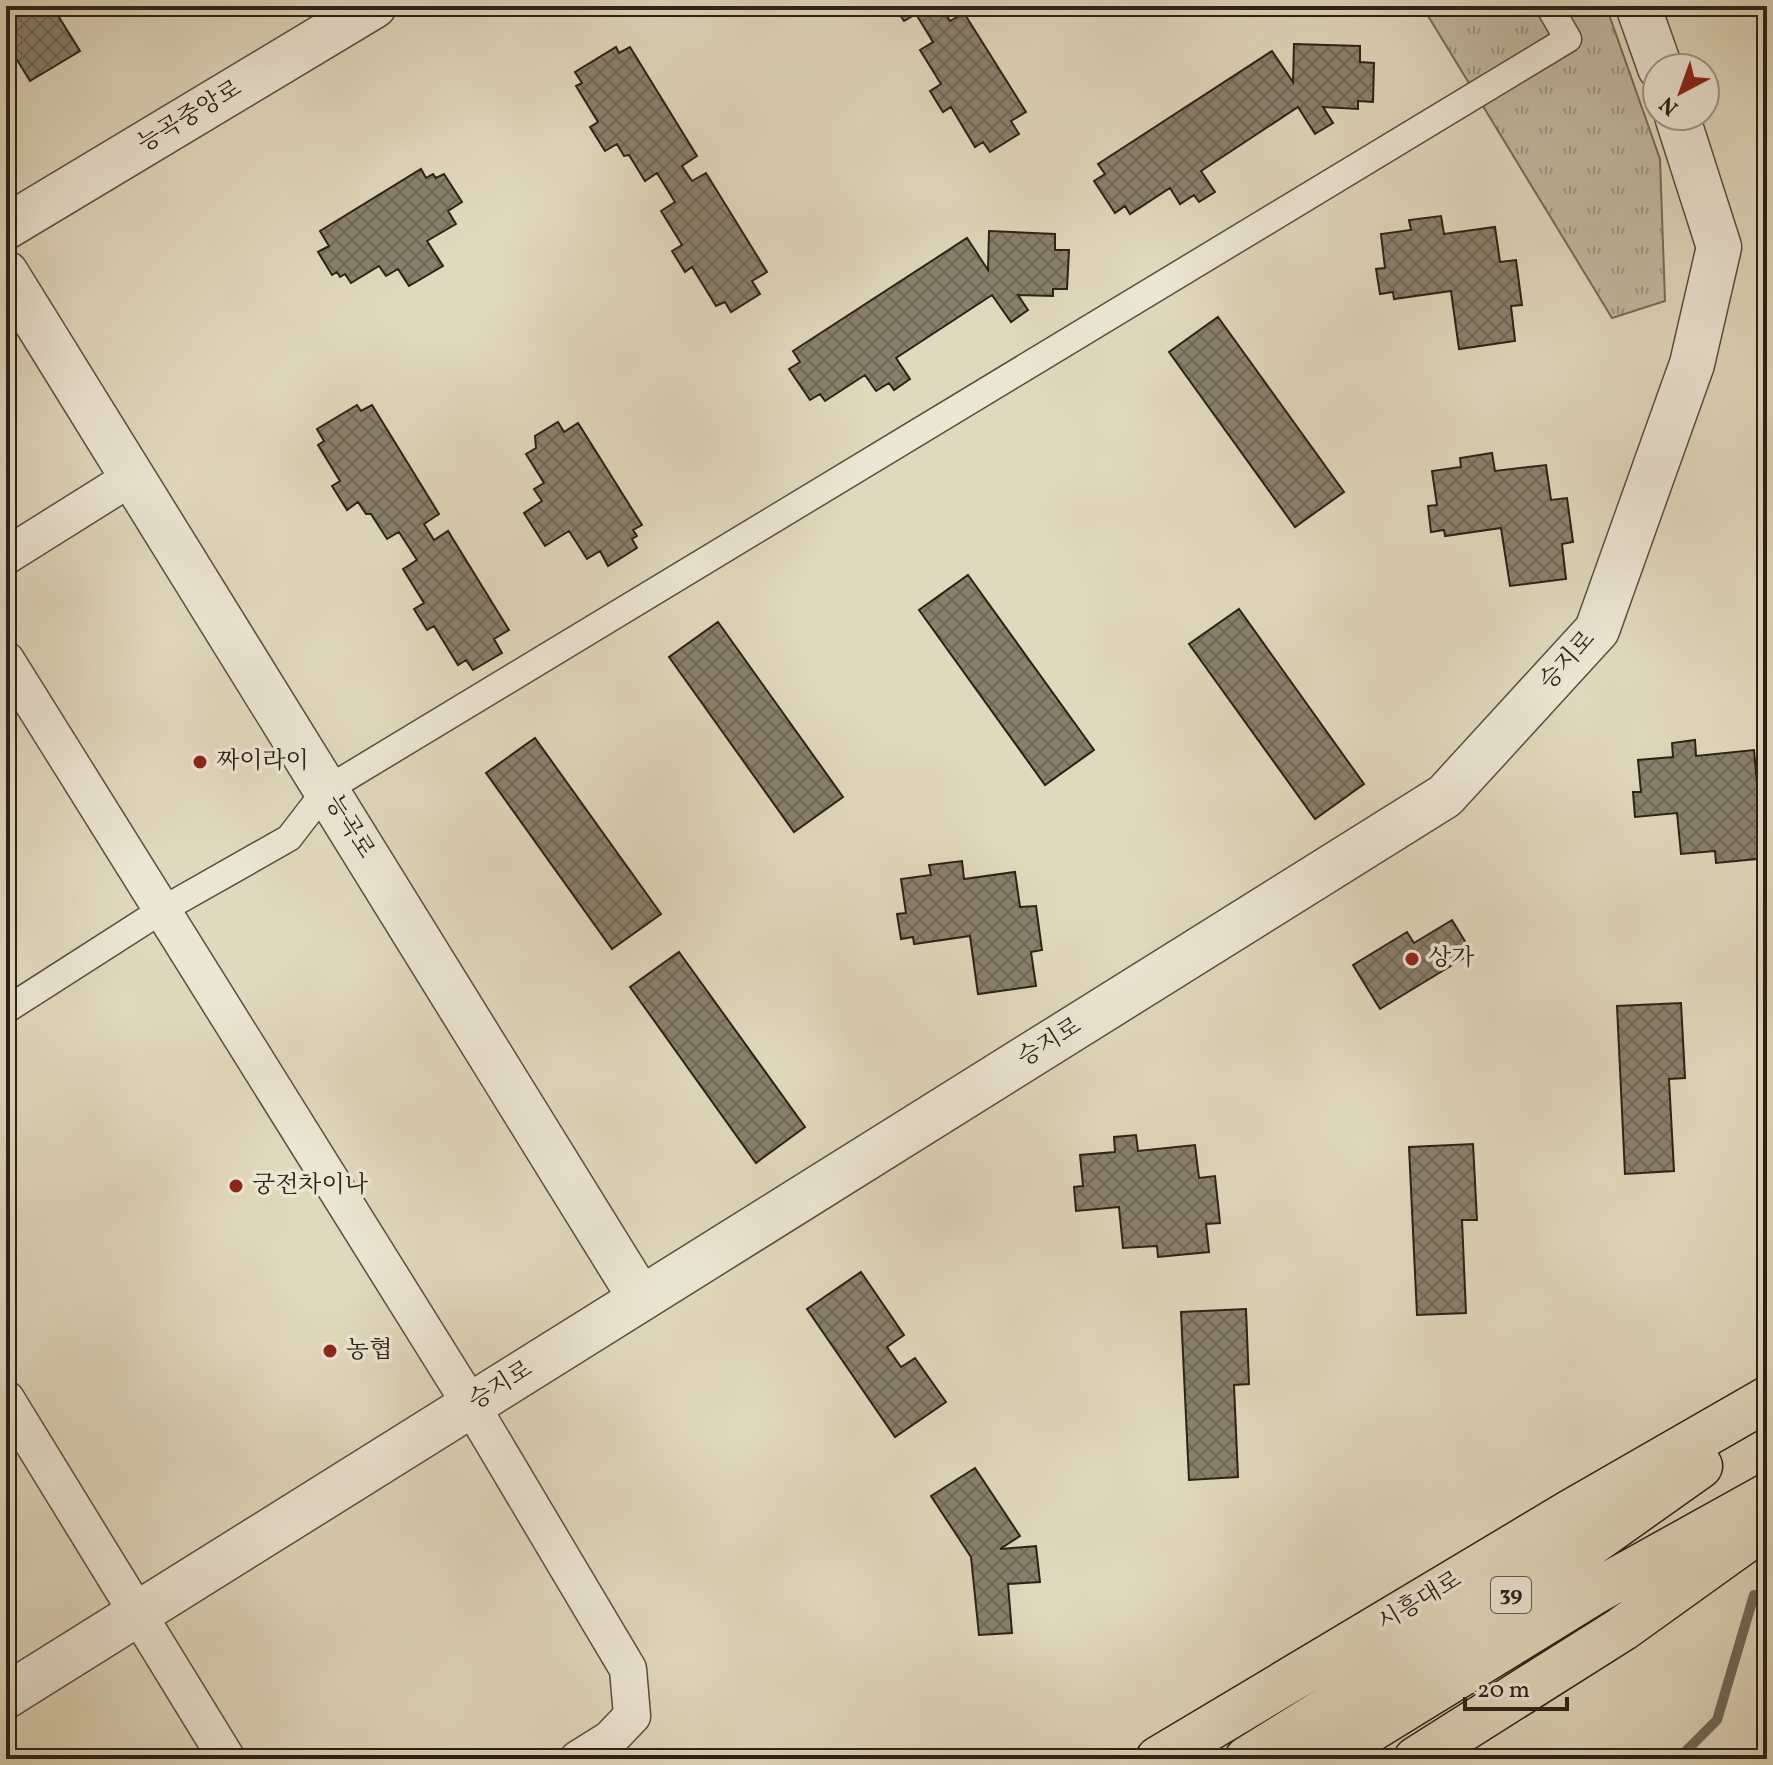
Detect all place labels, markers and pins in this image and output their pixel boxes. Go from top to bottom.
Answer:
place label: 짜이라이 [216,745,309,779]
marker: 짜이라이 [191,753,209,771]
place label: 상가 [1428,942,1474,976]
marker: 상가 [1403,950,1421,968]
place label: 궁전차이나 [252,1169,369,1203]
marker: 궁전차이나 [227,1177,245,1195]
place label: 농협 [346,1334,392,1368]
marker: 농협 [321,1342,339,1360]

